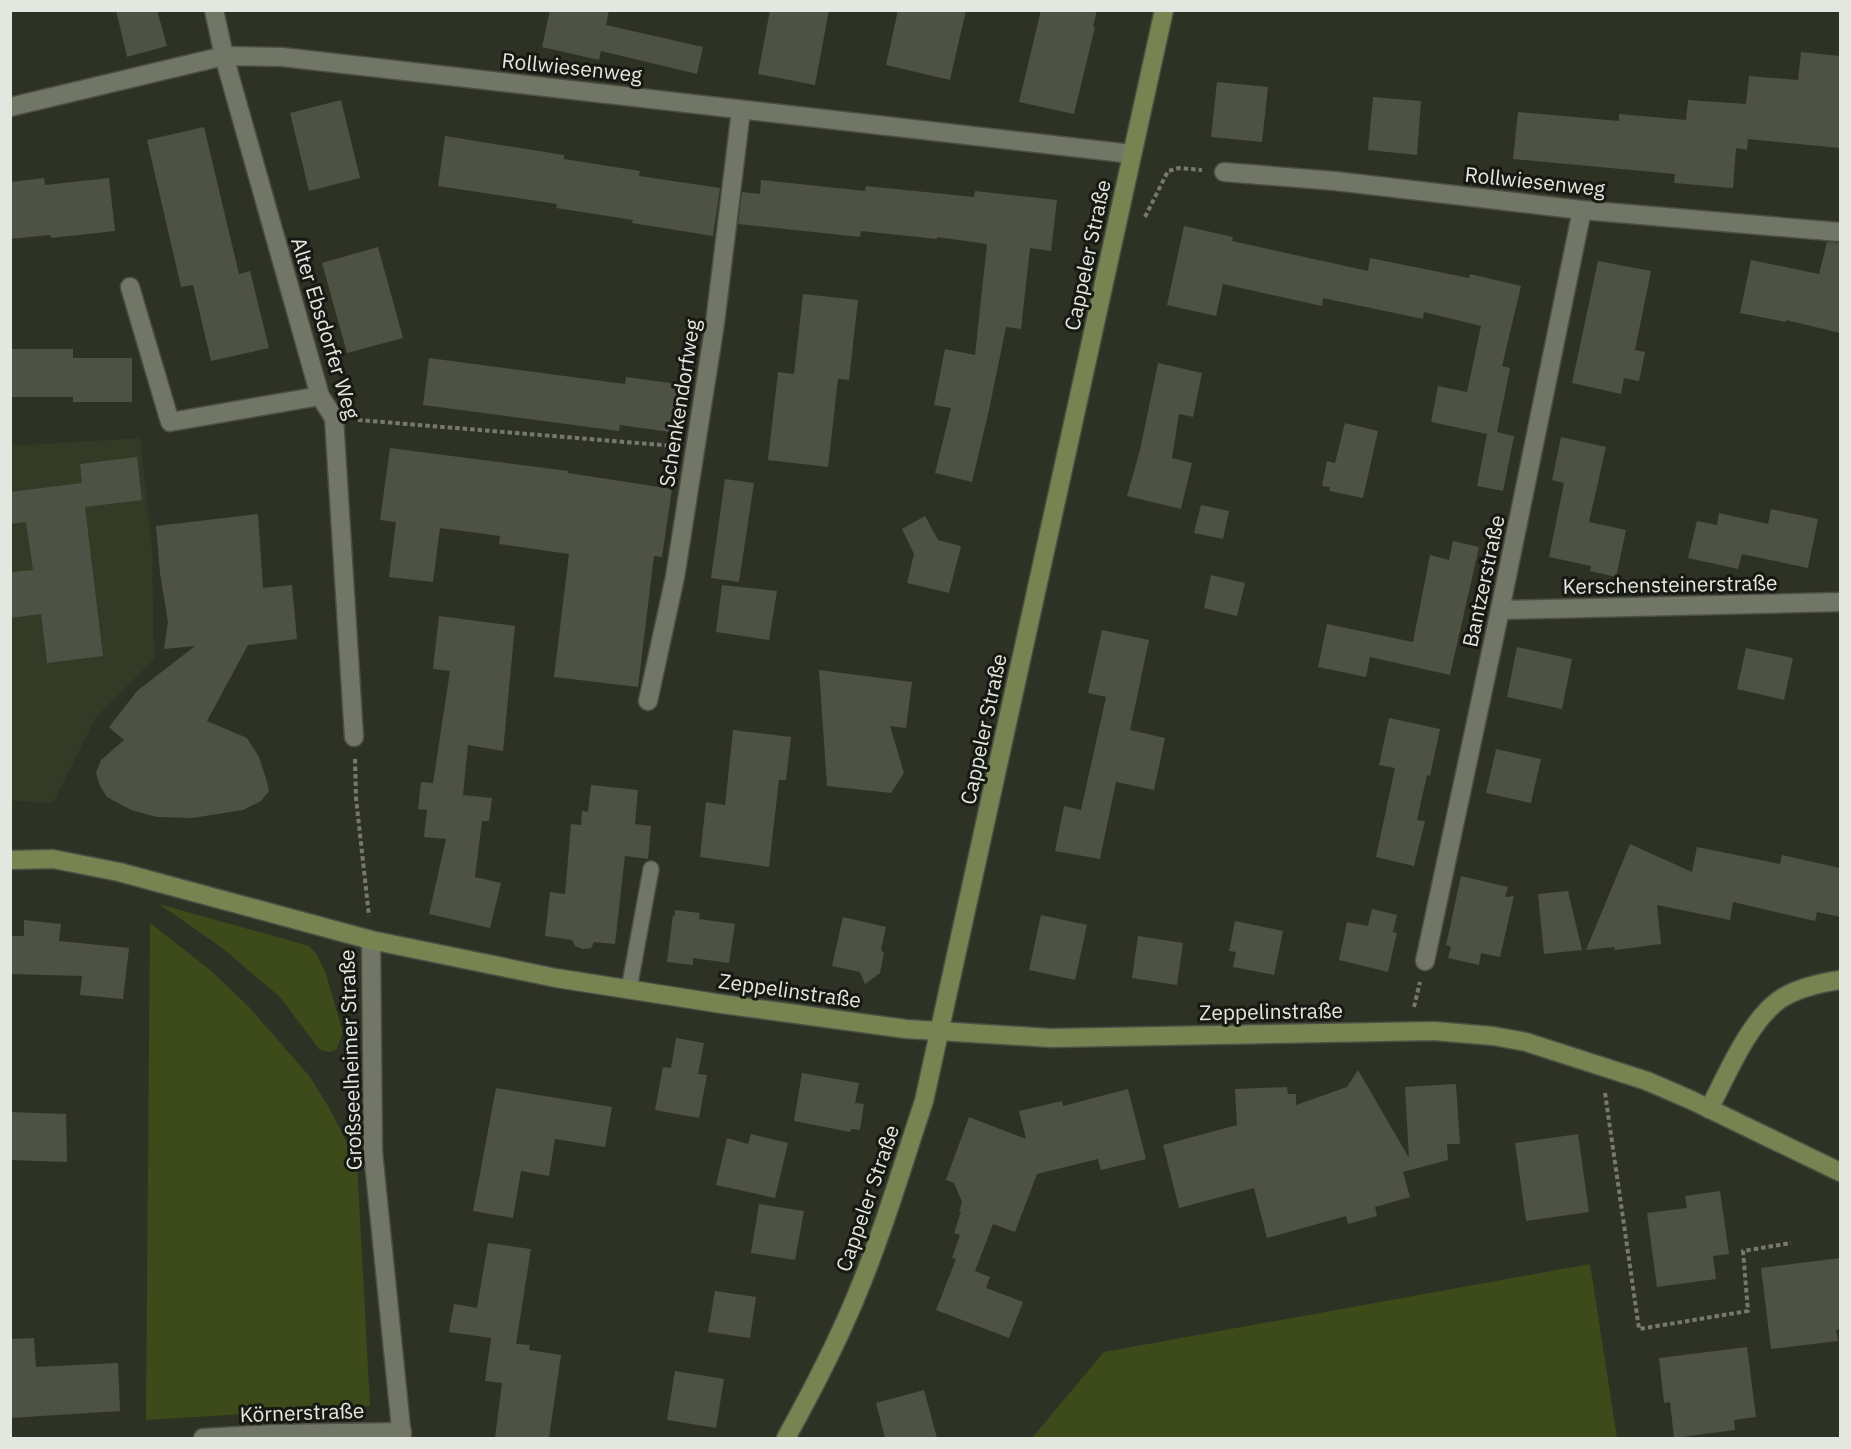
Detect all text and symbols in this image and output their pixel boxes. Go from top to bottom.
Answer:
street label: Rollwiesenweg [500,46,644,88]
street label: Rollwiesenweg [1463,160,1607,202]
street label: Cappeler Straße [1057,177,1117,333]
street label: Alter Ebsdorfer Weg [285,234,367,422]
street label: Schenkendorfweg [652,317,706,489]
street label: Bantzerstraße [1455,512,1511,650]
street label: Kerschensteinerstraße [1562,568,1778,600]
street label: Cappeler Straße [953,651,1013,807]
street label: Großseelheimer Straße [332,949,368,1171]
street label: Zeppelinstraße [717,966,863,1014]
street label: Zeppelinstraße [1199,996,1343,1026]
street label: Cappeler Straße [829,1121,905,1275]
street label: Körnerstraße [239,1396,365,1428]

